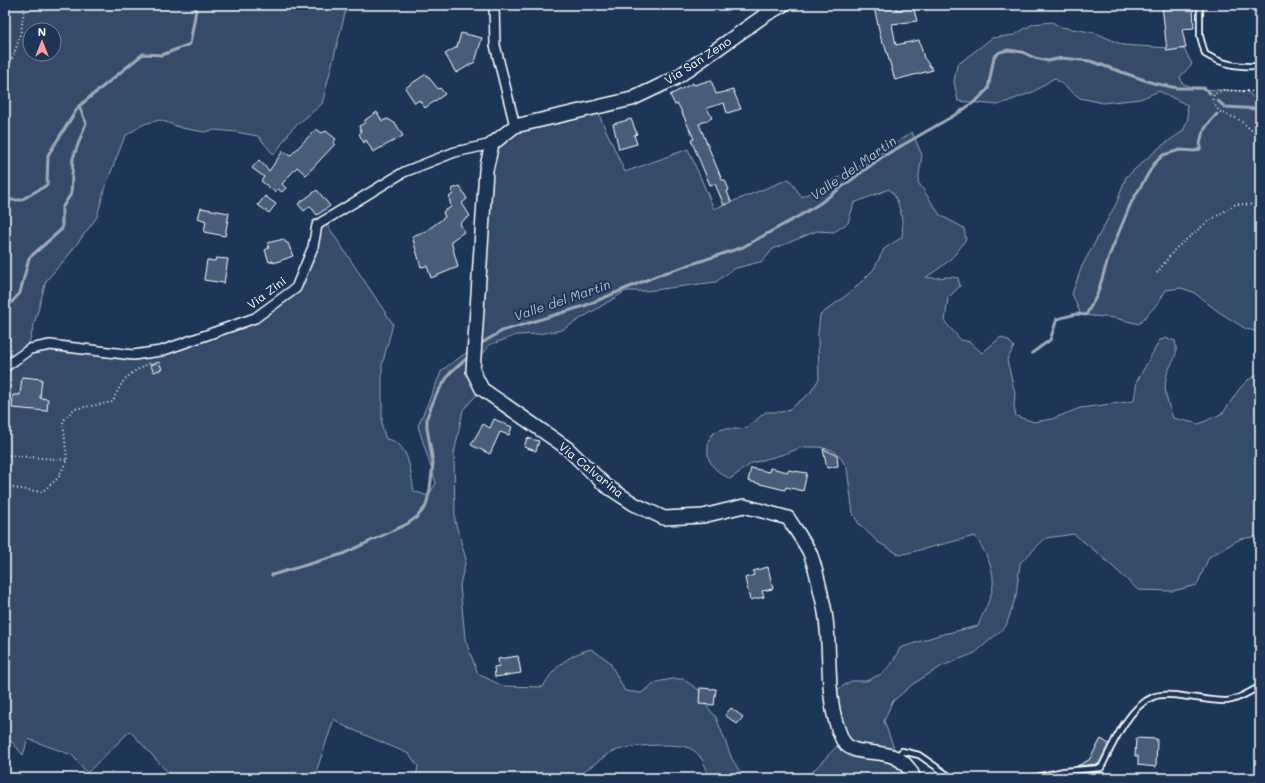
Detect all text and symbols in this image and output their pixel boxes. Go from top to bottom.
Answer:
north arrow [22,22,62,62]
text: N [38,24,46,39]
street label: Via San Zeno [661,33,734,88]
water label: Valle del Martin [806,132,899,204]
street label: Via Zini [244,272,289,312]
water label: Valle del Martin [511,275,612,324]
street label: Via Calvarina [556,438,628,500]

